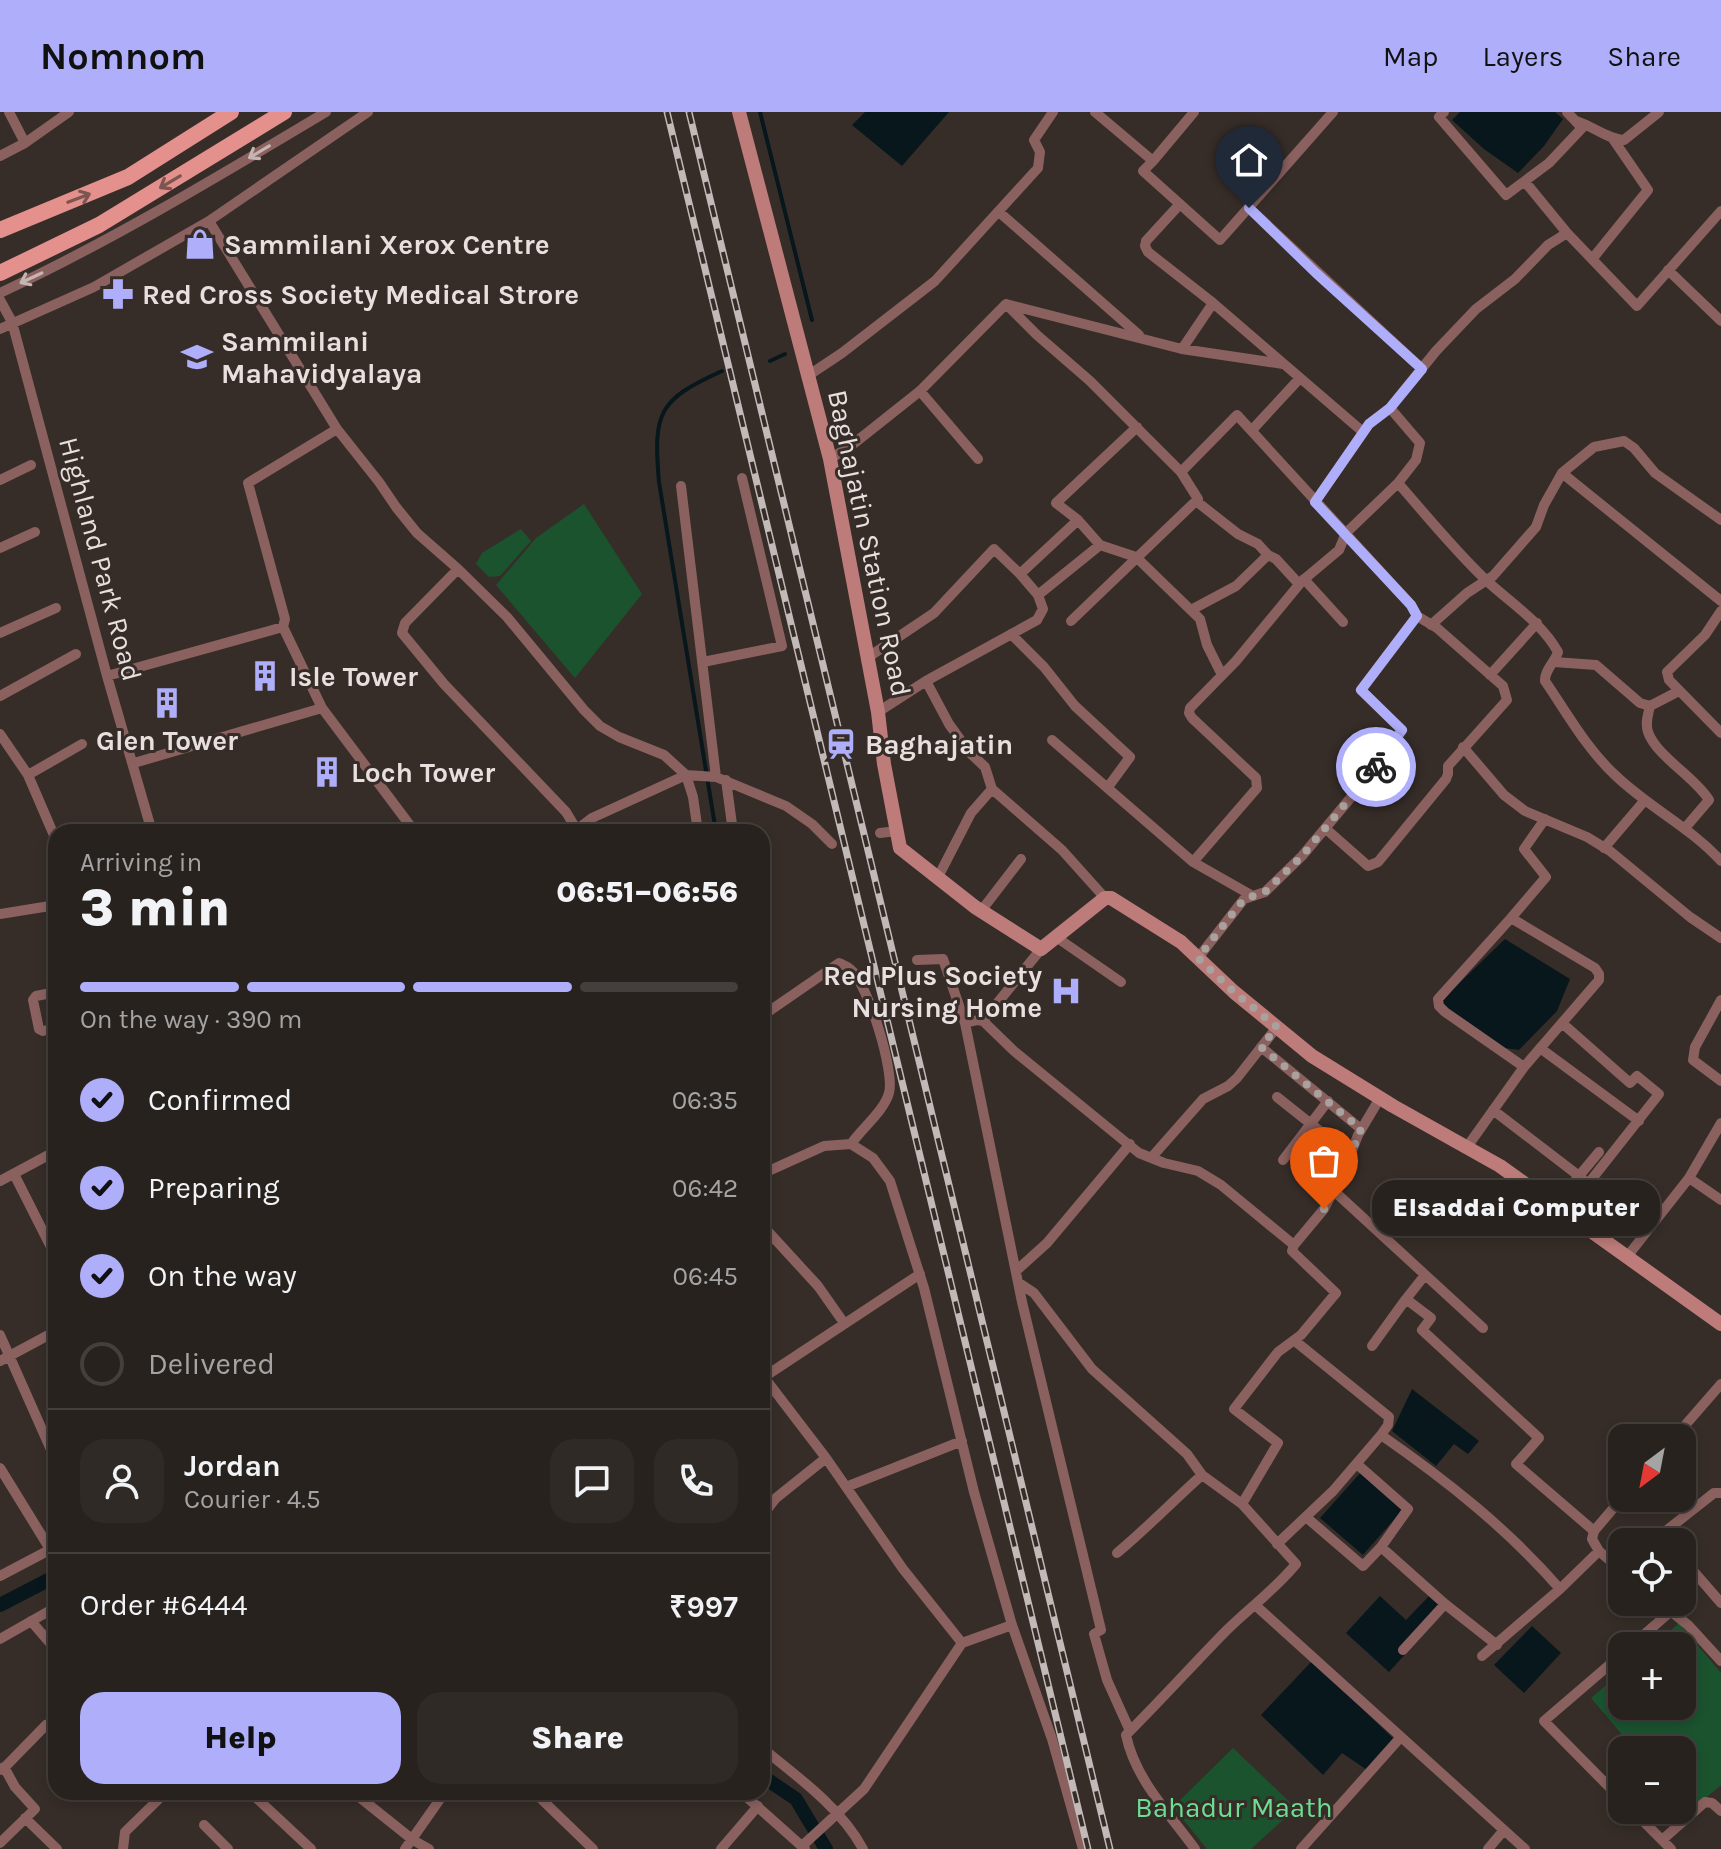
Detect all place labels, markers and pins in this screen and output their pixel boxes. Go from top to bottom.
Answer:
pin [1215,126,1283,208]
shop icon: Sammilani Xerox Centre [183,227,217,261]
place label: Sammilani Xerox Centre [224,228,549,261]
pharmacy icon: Red Cross Society Medical Strore [101,277,135,311]
place label: Red Cross Society Medical Strore [142,278,579,311]
place label: Sammilani Mahavidyalaya [221,325,422,390]
school or university icon: Sammilani Mahavidyalaya [180,340,214,374]
building icon: Isle Tower [248,659,282,693]
place label: Isle Tower [289,660,418,693]
building icon: Glen Tower [150,686,184,720]
place label: Glen Tower [96,724,238,757]
station icon: Baghajatin [824,727,858,761]
place label: Baghajatin [865,728,1013,761]
building icon: Loch Tower [310,755,344,789]
place label: Loch Tower [351,756,495,789]
place label: Red Plus Society Nursing Home [823,959,1042,1024]
hospital icon: Red Plus Society Nursing Home [1049,974,1083,1008]
pin [1290,1127,1358,1209]
callout: Elsaddai Computer [1372,1181,1660,1237]

